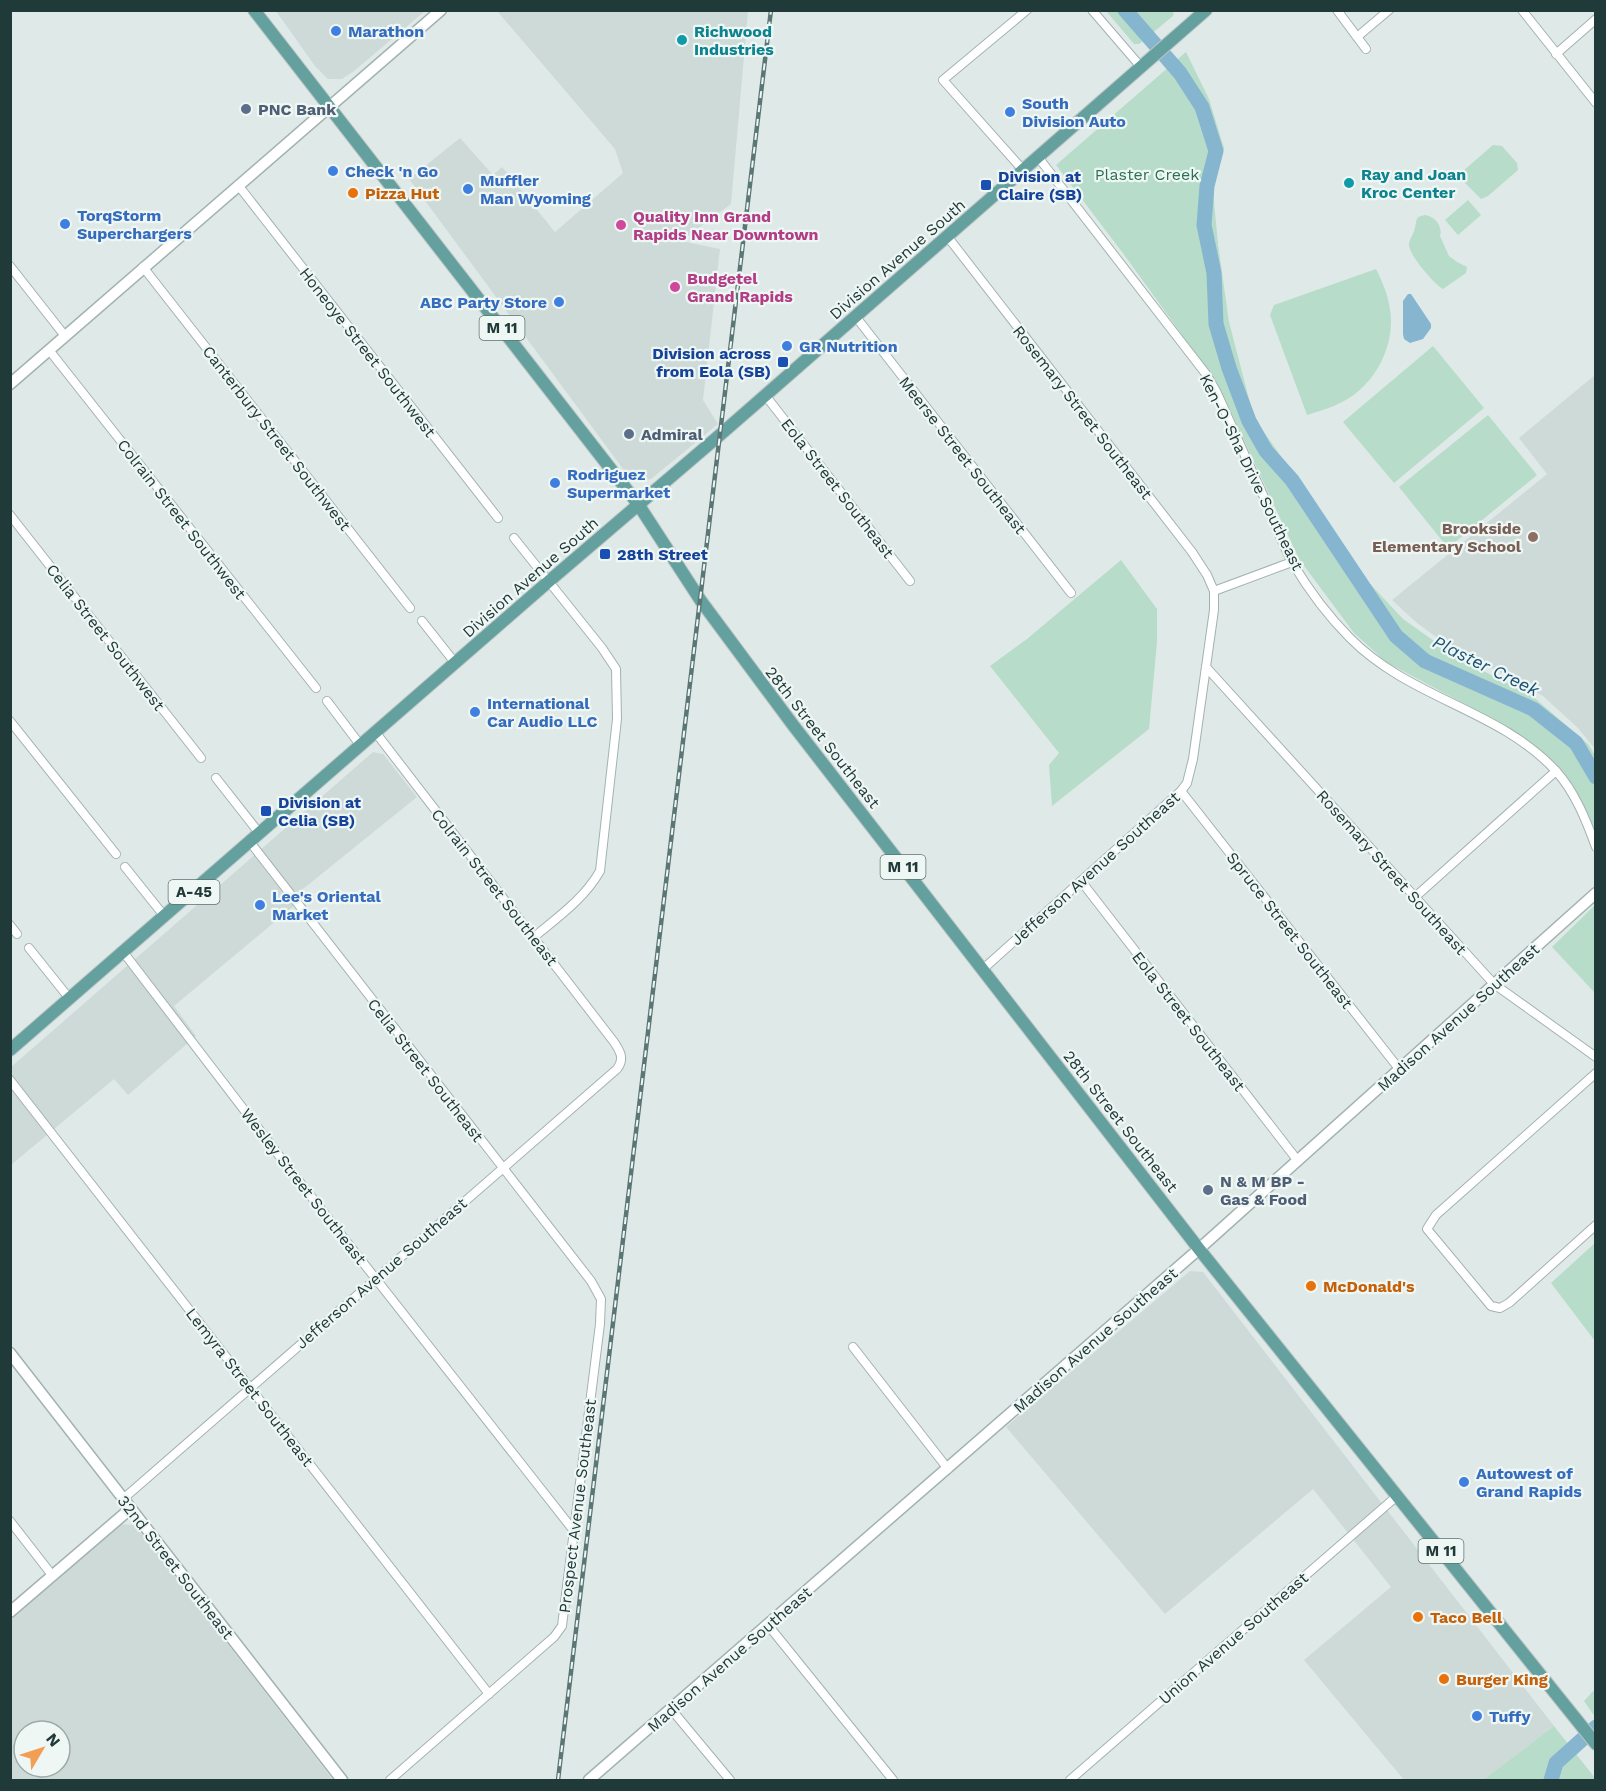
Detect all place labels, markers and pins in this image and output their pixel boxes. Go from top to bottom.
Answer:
place label: Marathon [348,22,424,41]
place label: Richwood Industries [694,22,774,59]
marker: Marathon [329,24,343,38]
marker: Richwood Industries [675,33,689,47]
place label: South Division Auto [1022,94,1126,131]
place label: PNC Bank [258,100,336,119]
marker: PNC Bank [239,102,253,116]
marker: South Division Auto [1003,105,1017,119]
place label: Check 'n Go [345,162,439,181]
marker: Check 'n Go [326,164,340,178]
place label: Ray and Joan Kroc Center [1361,165,1466,202]
place label: Division at Claire (SB) [998,167,1082,204]
place label: Muffler Man Wyoming [480,171,591,208]
marker: Ray and Joan Kroc Center [1342,176,1356,190]
marker: Division at Claire (SB) [979,178,993,192]
marker: Muffler Man Wyoming [461,182,475,196]
place label: Pizza Hut [365,184,439,203]
marker: Pizza Hut [346,186,360,200]
place label: TorqStorm Superchargers [77,206,192,243]
place label: Quality Inn Grand Rapids Near Downtown [633,207,819,244]
marker: TorqStorm Superchargers [58,217,72,231]
marker: Quality Inn Grand Rapids Near Downtown [614,218,628,232]
place label: Budgetel Grand Rapids [687,269,793,306]
marker: Budgetel Grand Rapids [668,280,682,294]
place label: ABC Party Store [420,293,547,312]
marker: ABC Party Store [552,295,566,309]
place label: GR Nutrition [799,337,898,356]
marker: GR Nutrition [780,339,794,353]
place label: Division across from Eola (SB) [652,344,771,381]
marker: Division across from Eola (SB) [776,355,790,369]
place label: Admiral [641,425,703,444]
marker: Admiral [622,427,636,441]
place label: Rodriguez Supermarket [567,465,670,502]
marker: Rodriguez Supermarket [548,476,562,490]
place label: Brookside Elementary School [1372,519,1522,556]
marker: Brookside Elementary School [1526,530,1540,544]
place label: 28th Street [617,545,708,564]
marker: 28th Street [598,547,612,561]
place label: International Car Audio LLC [487,694,597,731]
marker: International Car Audio LLC [468,705,482,719]
place label: Division at Celia (SB) [278,793,361,830]
marker: Division at Celia (SB) [259,804,273,818]
place label: Lee's Oriental Market [272,887,382,924]
marker: Lee's Oriental Market [253,898,267,912]
place label: N & M BP - Gas & Food [1220,1172,1307,1209]
marker: N & M BP - Gas & Food [1201,1183,1215,1197]
place label: McDonald's [1323,1277,1415,1296]
marker: McDonald's [1304,1279,1318,1293]
place label: Autowest of Grand Rapids [1476,1464,1582,1501]
marker: Autowest of Grand Rapids [1457,1475,1471,1489]
place label: Taco Bell [1430,1608,1503,1627]
marker: Taco Bell [1411,1610,1425,1624]
place label: Burger King [1456,1670,1548,1689]
marker: Burger King [1437,1672,1451,1686]
place label: Tuffy [1489,1707,1531,1726]
marker: Tuffy [1470,1709,1484,1723]

